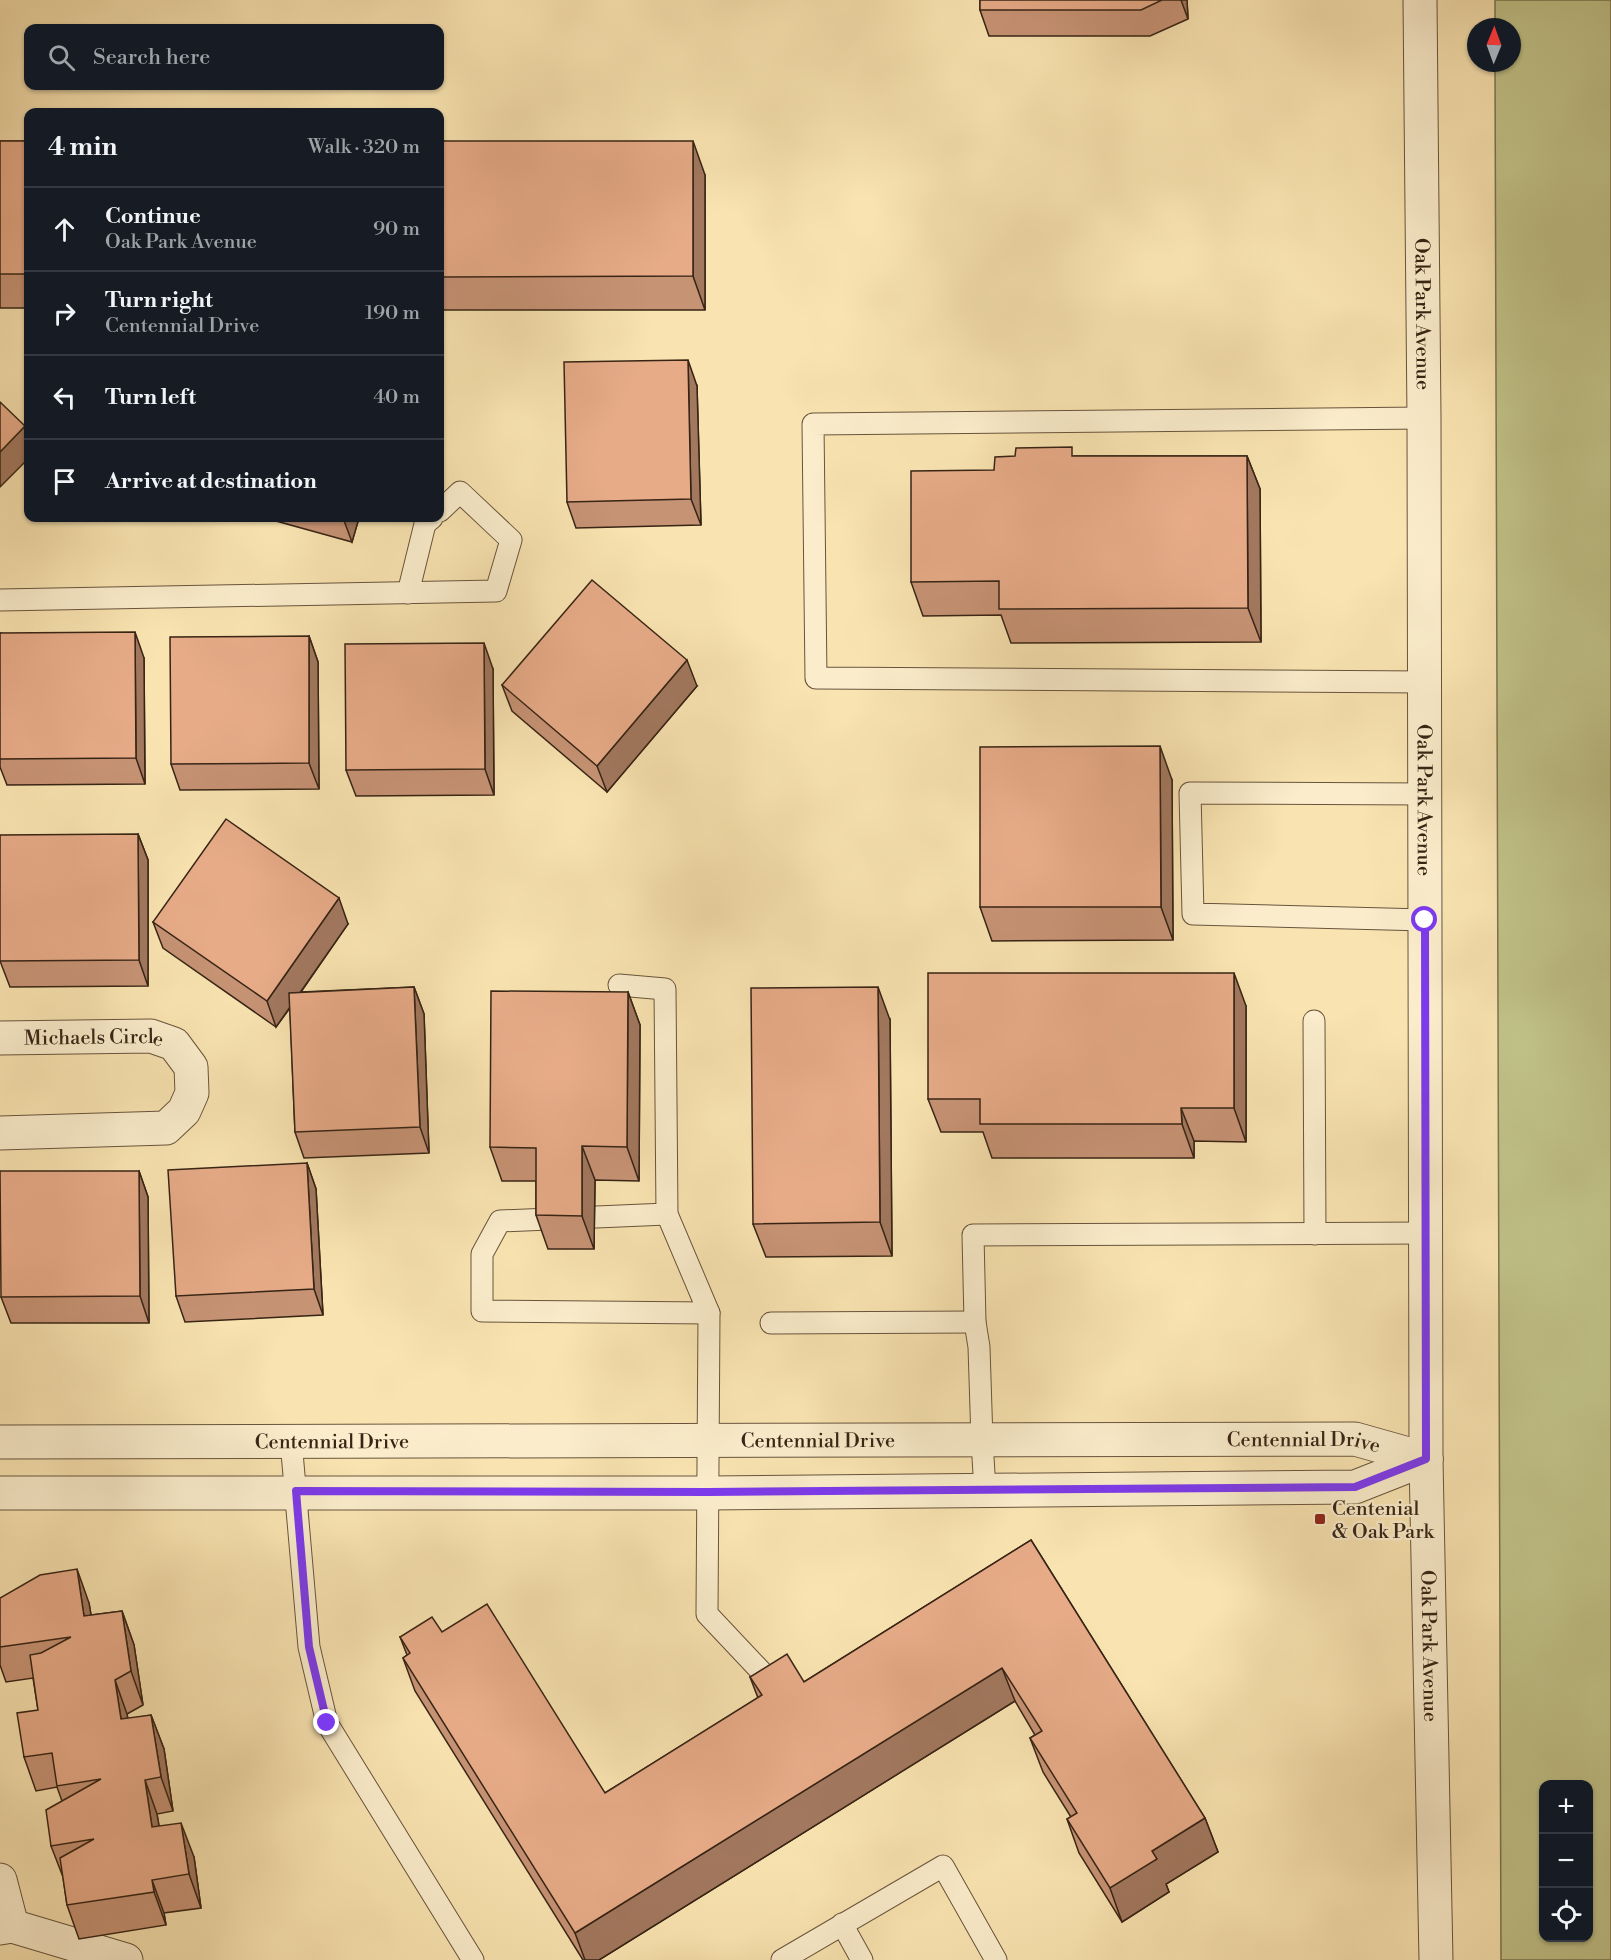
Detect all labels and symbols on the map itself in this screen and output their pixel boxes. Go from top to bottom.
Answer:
north arrow [1467,18,1521,72]
street label: Oak Park Avenue [1408,238,1435,390]
street label: Oak Park Avenue [1411,724,1436,876]
route start [1411,906,1437,932]
street label: Michaels Circle [24,1025,167,1053]
street label: Centennial Drive [1227,1428,1383,1460]
street label: Centennial Drive [741,1429,895,1454]
street label: Centennial Drive [255,1430,409,1455]
place label: Centenial & Oak Park [1332,1497,1436,1545]
marker: Centenial & Oak Park [1313,1512,1327,1526]
street label: Oak Park Avenue [1414,1570,1442,1722]
route end [313,1709,339,1735]

